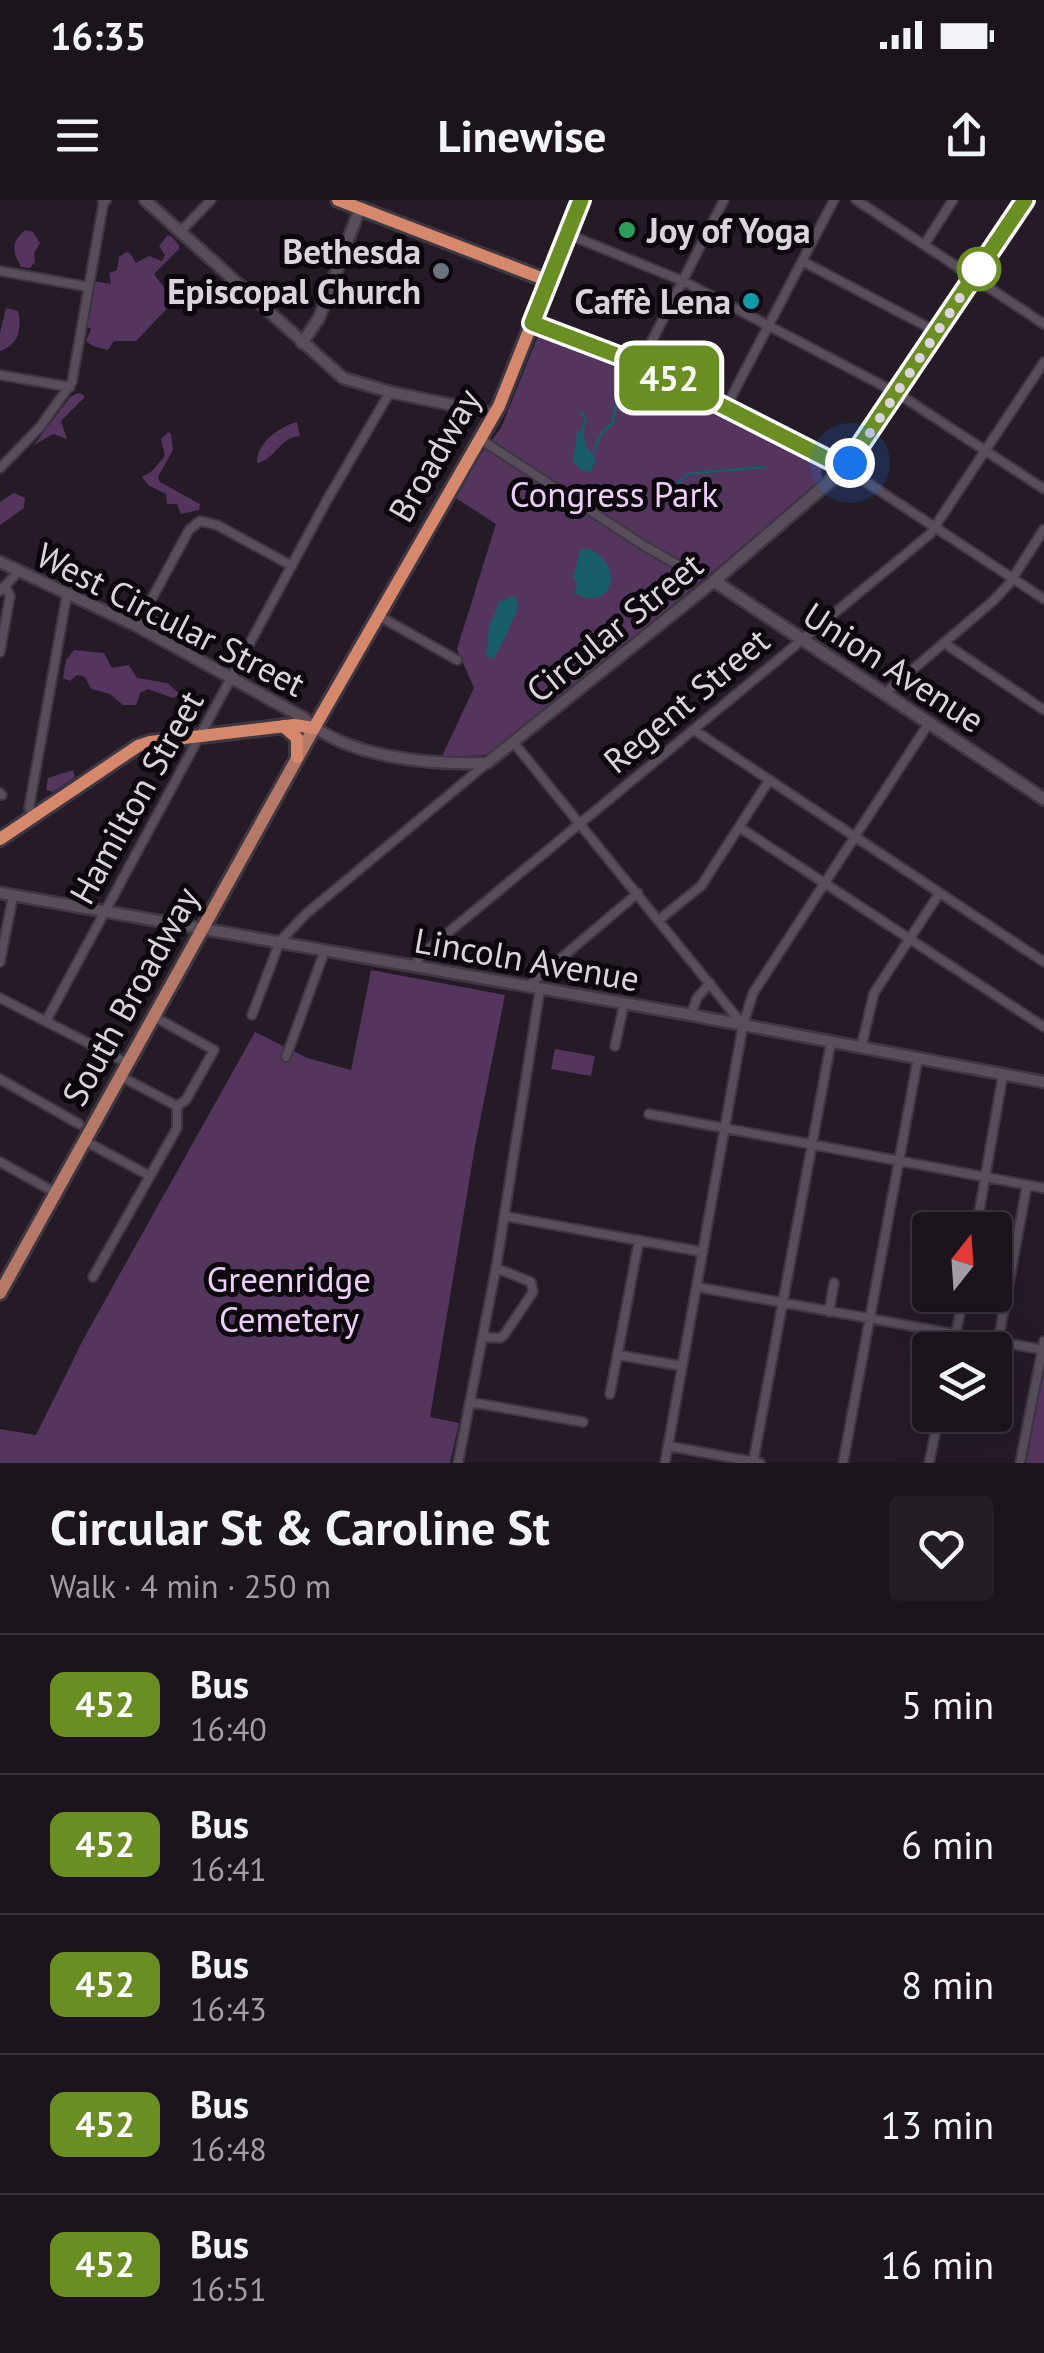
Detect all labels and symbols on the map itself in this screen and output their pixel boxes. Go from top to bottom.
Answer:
place label: Joy of Yoga [646,207,811,253]
marker: Joy of Yoga [616,219,638,241]
place label: Bethesda Episcopal Church [167,228,421,314]
unlabelled marker [958,248,1000,290]
marker: Bethesda Episcopal Church [430,260,452,282]
place label: Caffè Lena [575,278,731,324]
marker: Caffè Lena [740,290,762,312]
line badge: 452 [612,346,726,410]
street label: Broadway [377,380,491,530]
your location [825,438,875,488]
park label: Congress Park [510,471,718,517]
street label: West Circular Street [29,531,313,707]
street label: Circular Street [516,542,712,712]
street label: Union Avenue [795,591,993,743]
street label: Regent Street [594,617,779,783]
street label: Hamilton Street [58,682,214,912]
street label: South Broadway [51,878,209,1114]
street label: Lincoln Avenue [411,917,643,1001]
north arrow [912,1212,1012,1312]
park label: Greenridge Cemetery [207,1256,371,1342]

